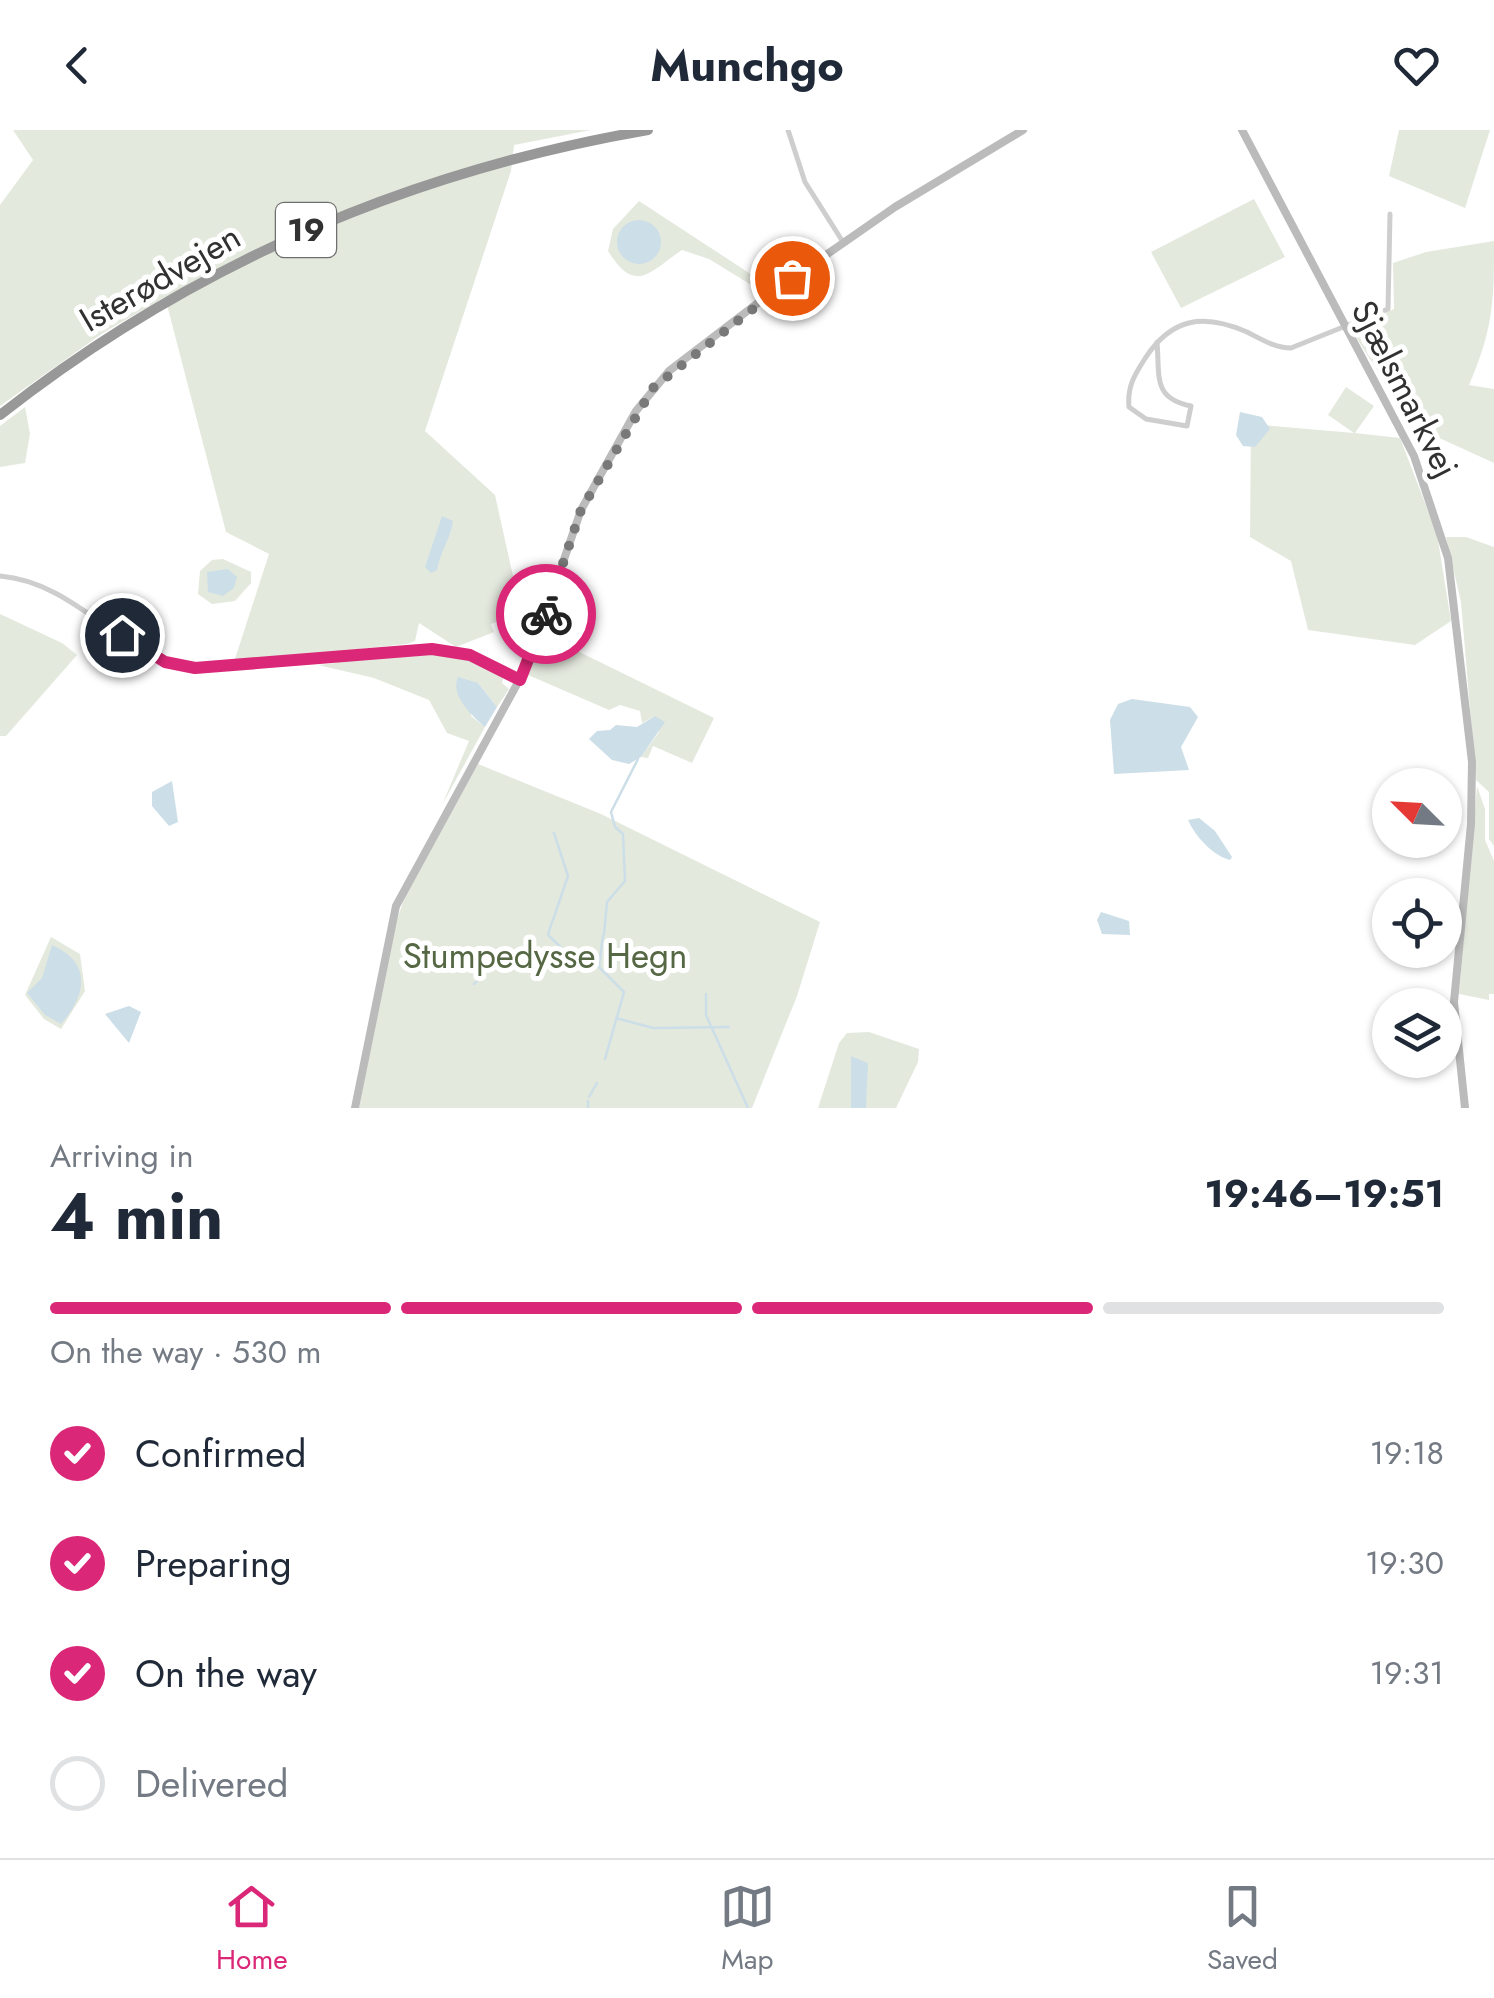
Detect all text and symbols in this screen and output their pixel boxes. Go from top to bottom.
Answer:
text: Munchgo [650,33,844,98]
icon: back [50,38,105,93]
icon: heart [1389,38,1444,93]
road number: 19 [276,203,336,257]
street label: Isterødvejen [70,212,250,344]
pin [750,236,835,321]
icon: bag [765,251,820,306]
street label: Sjælsmarkvej [1339,292,1471,486]
courier [496,564,596,664]
icon: bike [519,587,574,642]
pin [80,593,165,678]
icon: home [95,608,150,663]
north arrow [1372,768,1462,858]
map controls [1372,768,1462,1078]
button: locate [1372,878,1462,968]
park label: Stumpedysse Hegn [403,931,687,981]
button: layers [1372,988,1462,1078]
text: Arriving in [50,1133,194,1179]
text: 19:46–19:51 [1204,1166,1444,1221]
text: 4 min [50,1169,224,1263]
text: On the way · 530 m [50,1329,321,1375]
icon: check [50,1426,105,1481]
text: Confirmed [135,1426,306,1481]
text: 19:18 [1370,1430,1444,1476]
icon: check [50,1536,105,1591]
text: Preparing [135,1536,292,1591]
text: 19:30 [1365,1540,1444,1586]
icon: check [50,1646,105,1701]
text: On the way [135,1646,317,1701]
text: 19:31 [1370,1650,1444,1696]
text: Delivered [135,1756,288,1811]
tab: Home [216,1879,288,1980]
tab: Map [720,1879,775,1980]
tab: Saved [1207,1879,1278,1980]

